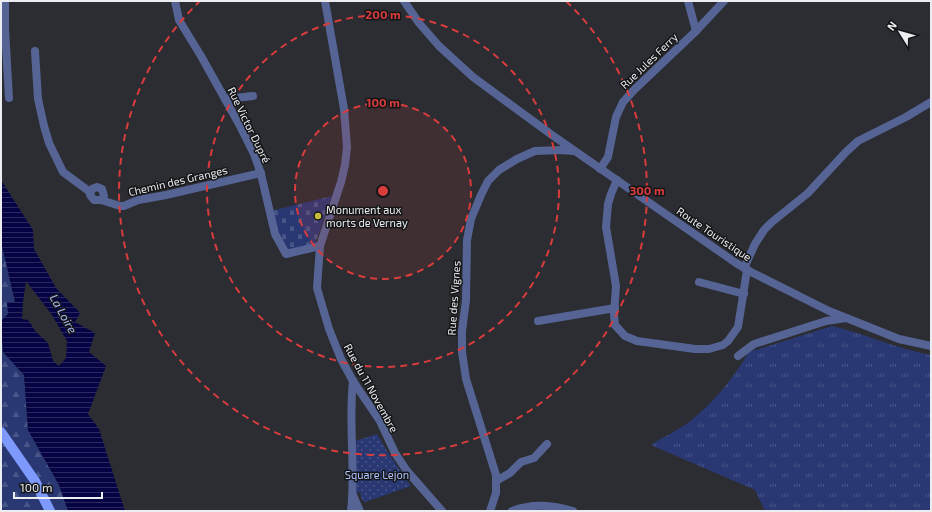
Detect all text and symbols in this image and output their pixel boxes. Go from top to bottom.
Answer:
text: 200 m [365,7,401,21]
north arrow [880,12,920,52]
text: N [884,19,899,33]
street label: Rue Jules Ferry [617,30,680,91]
street label: Rue Victor Dupré [225,85,274,165]
text: 100 m [366,95,400,109]
street label: Chemin des Granges [127,163,229,198]
text: 300 m [629,183,665,197]
centre of rings [376,184,390,198]
place label: Monument aux morts de Vernay [326,203,408,229]
street label: Route Touristique [674,204,754,263]
marker: Monument aux morts de Vernay [313,211,323,221]
street label: Rue des Vignes [444,260,463,336]
water label: La Loire [47,292,81,336]
street label: Rue du 11 Novembre [342,341,401,434]
park label: Square Lejon [345,468,409,482]
scale bar [14,474,102,500]
text: 100 m [20,480,52,494]

